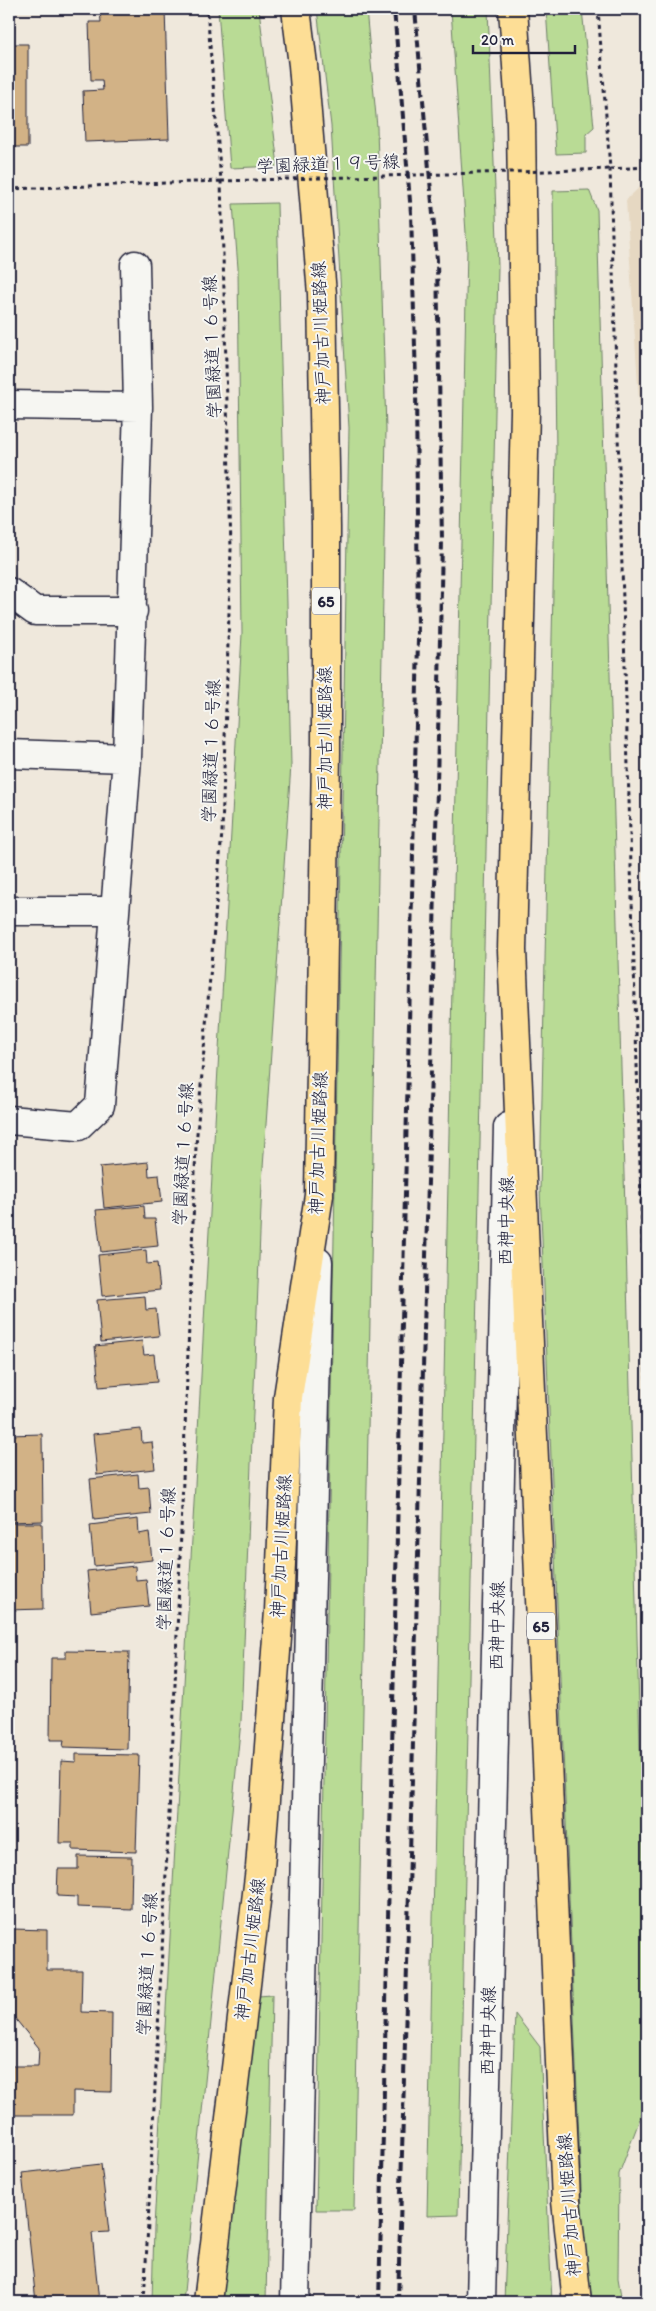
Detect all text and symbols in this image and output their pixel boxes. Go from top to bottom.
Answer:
scale bar [473,22,576,54]
text: 20 m [481,31,515,49]
street label: 学園緑道１９号線 [256,150,400,178]
street label: 神戸加古川姫路線 [307,261,335,405]
street label: 学園緑道１６号線 [198,275,226,419]
road number: 65 [312,588,340,614]
street label: 神戸加古川姫路線 [314,666,336,810]
street label: 学園緑道１６号線 [197,679,225,823]
street label: 神戸加古川姫路線 [304,1071,332,1215]
street label: 学園緑道１６号線 [168,1082,198,1226]
street label: 西神中央線 [494,1176,518,1266]
street label: 神戸加古川姫路線 [266,1474,296,1618]
street label: 学園緑道１６号線 [152,1487,180,1631]
street label: 西神中央線 [485,1581,509,1671]
road number: 65 [527,1612,555,1640]
street label: 神戸加古川姫路線 [230,1876,270,2022]
street label: 学園緑道１６号線 [132,1892,162,2036]
street label: 西神中央線 [476,1986,500,2076]
street label: 神戸加古川姫路線 [553,2132,585,2278]

